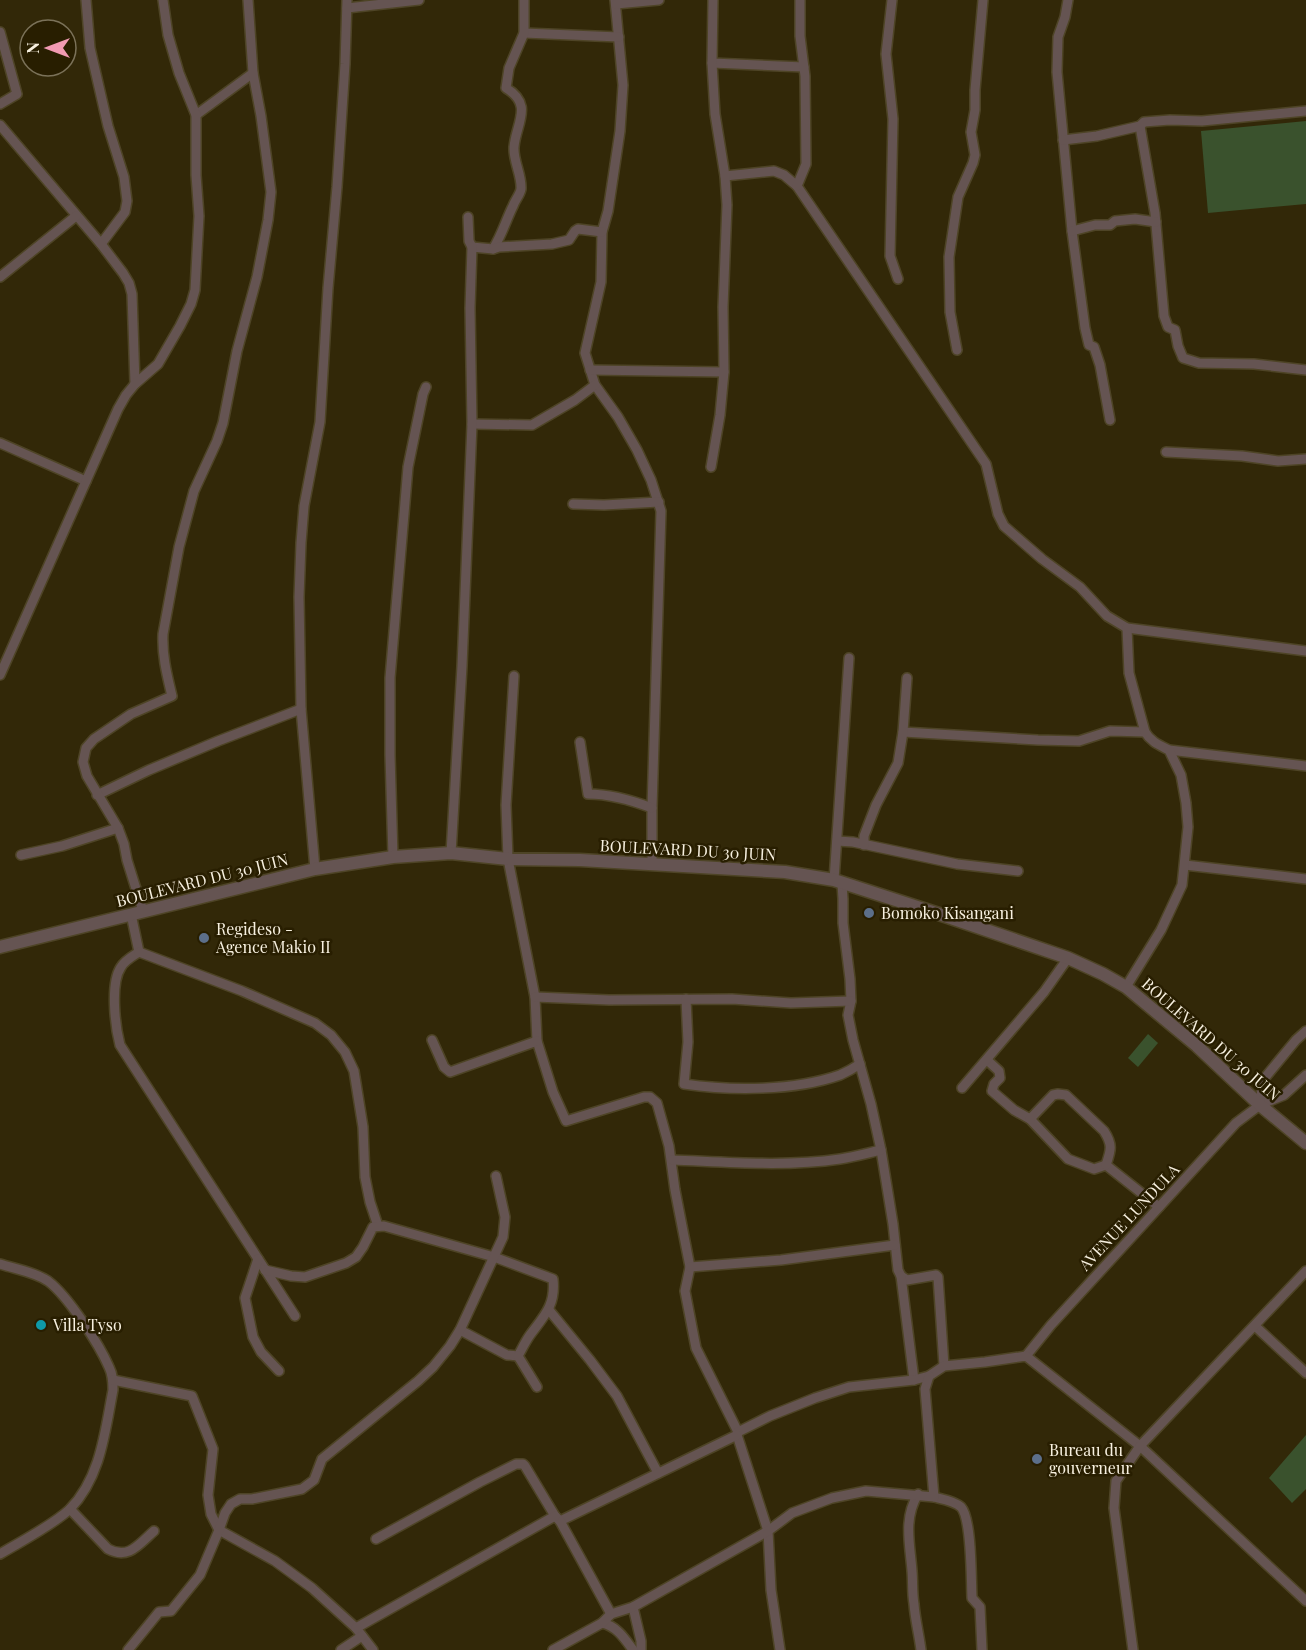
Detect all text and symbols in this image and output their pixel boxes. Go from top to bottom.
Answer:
north arrow [18,18,78,78]
text: N [22,42,43,54]
street label: BOULEVARD DU 30 JUIN [599,834,777,865]
street label: BOULEVARD DU 30 JUIN [114,848,290,911]
place label: Bomoko Kisangani [881,902,1014,923]
marker: Bomoko Kisangani [862,906,876,920]
place label: Regideso - Agence Makio II [215,918,331,957]
marker: Regideso - Agence Makio II [197,931,211,945]
street label: BOULEVARD DU 30 JUIN [1138,973,1285,1104]
street label: AVENUE LUNDULA [1073,1158,1184,1275]
place label: Villa Tyso [52,1314,122,1335]
marker: Villa Tyso [34,1318,48,1332]
place label: Bureau du gouverneur [1049,1439,1132,1478]
marker: Bureau du gouverneur [1030,1452,1044,1466]

